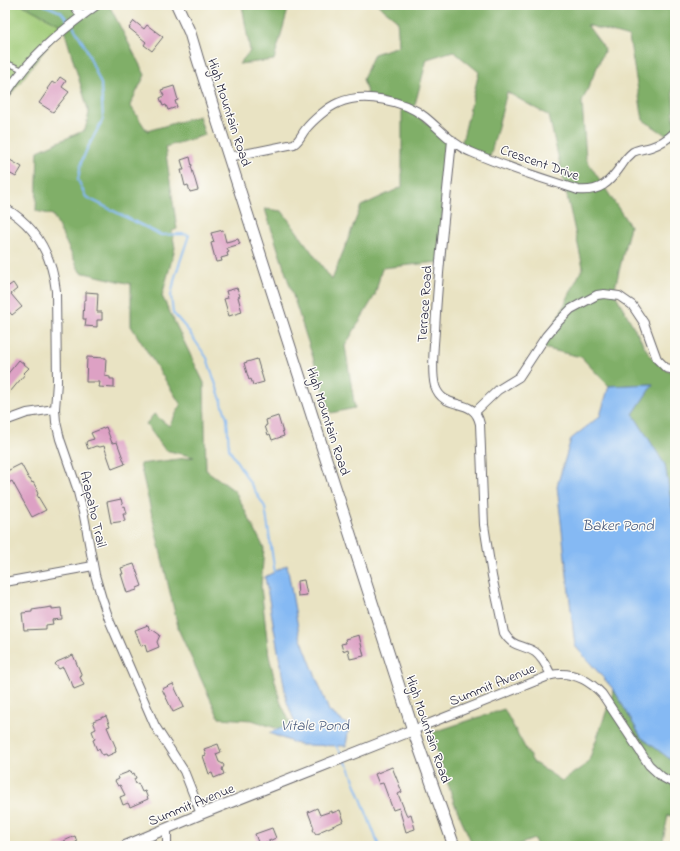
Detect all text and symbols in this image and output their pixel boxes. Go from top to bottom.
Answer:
street label: High Mountain Road [200,56,256,170]
street label: Crescent Drive [497,140,583,187]
street label: Terrace Road [412,265,439,343]
street label: High Mountain Road [299,365,355,479]
street label: Arapaho Trail [74,469,112,550]
water label: Baker Pond [582,515,654,537]
street label: Summit Avenue [446,658,539,712]
street label: High Mountain Road [398,673,456,787]
water label: Vitale Pond [281,715,350,737]
street label: Summit Avenue [145,778,238,832]

